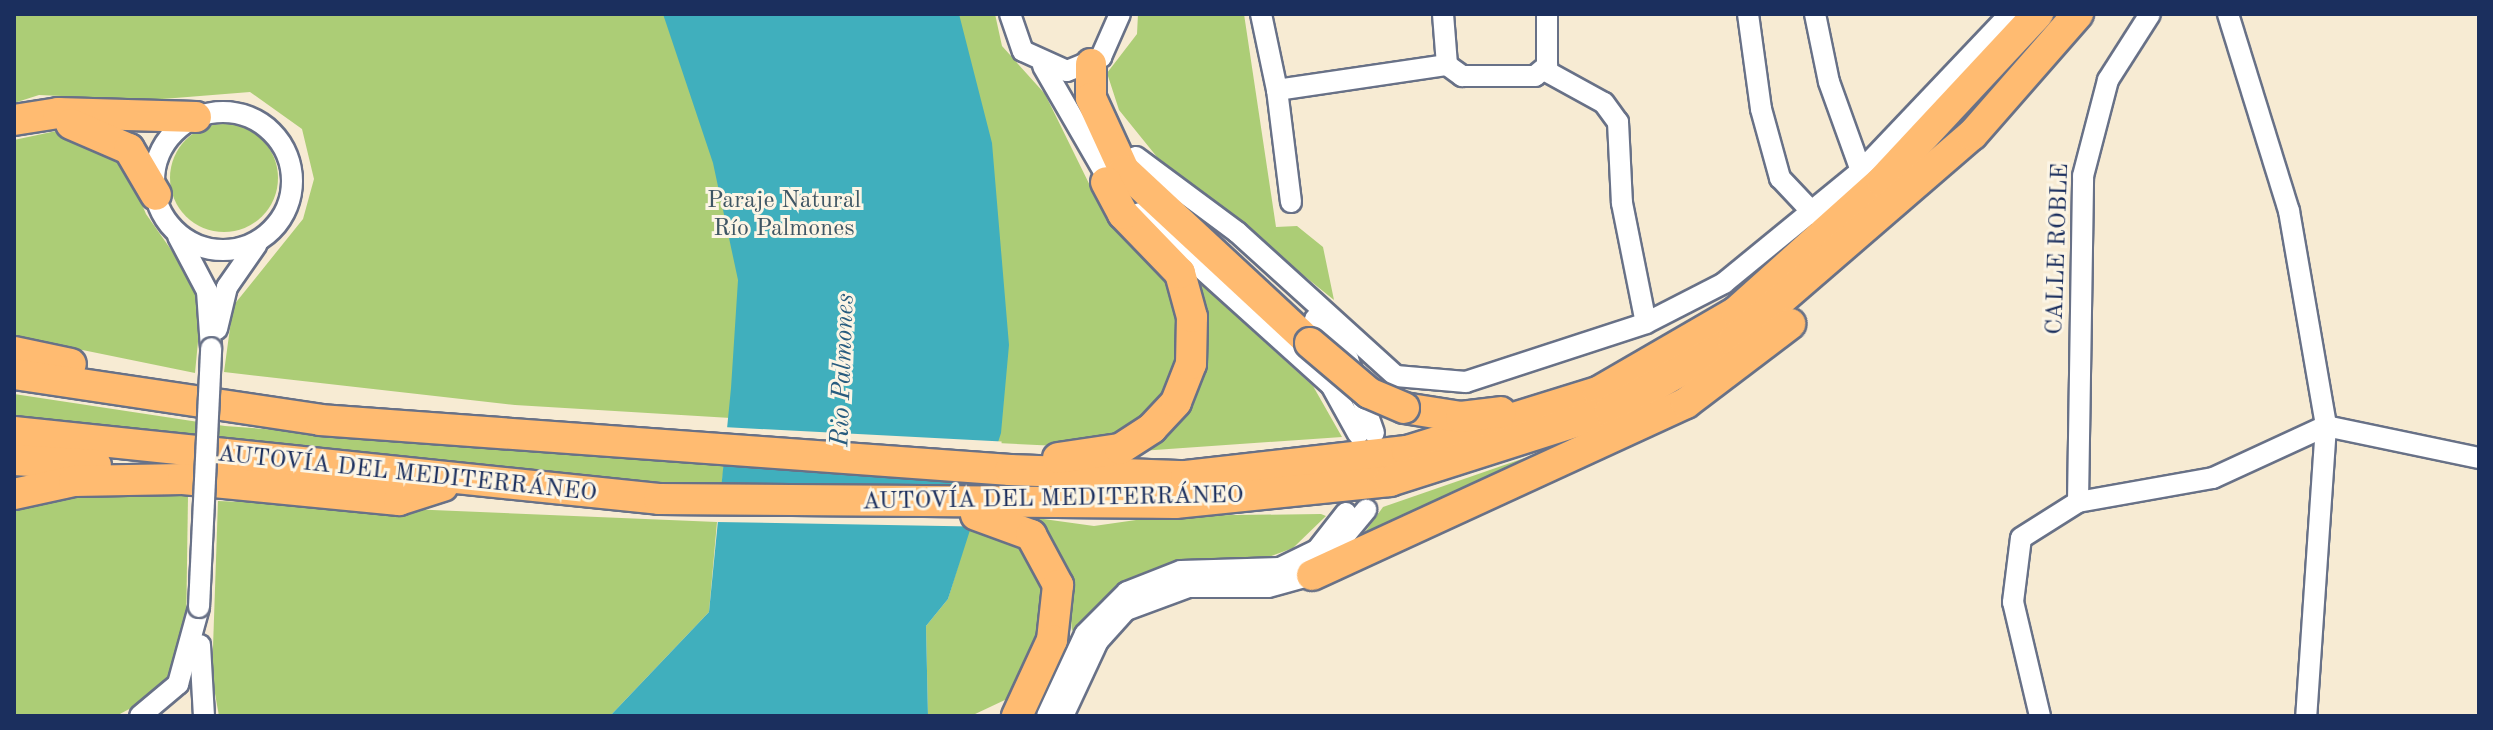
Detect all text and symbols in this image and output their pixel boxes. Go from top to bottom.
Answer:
street label: CALLE ROBLE [2042,163,2076,335]
park label: Paraje Natural Río Palmones [707,188,861,244]
water label: Rio Palmones [826,293,862,447]
street label: AUTOVÍA DEL MEDITERRÁNEO [216,441,598,509]
street label: AUTOVÍA DEL MEDITERRÁNEO [862,482,1244,518]

